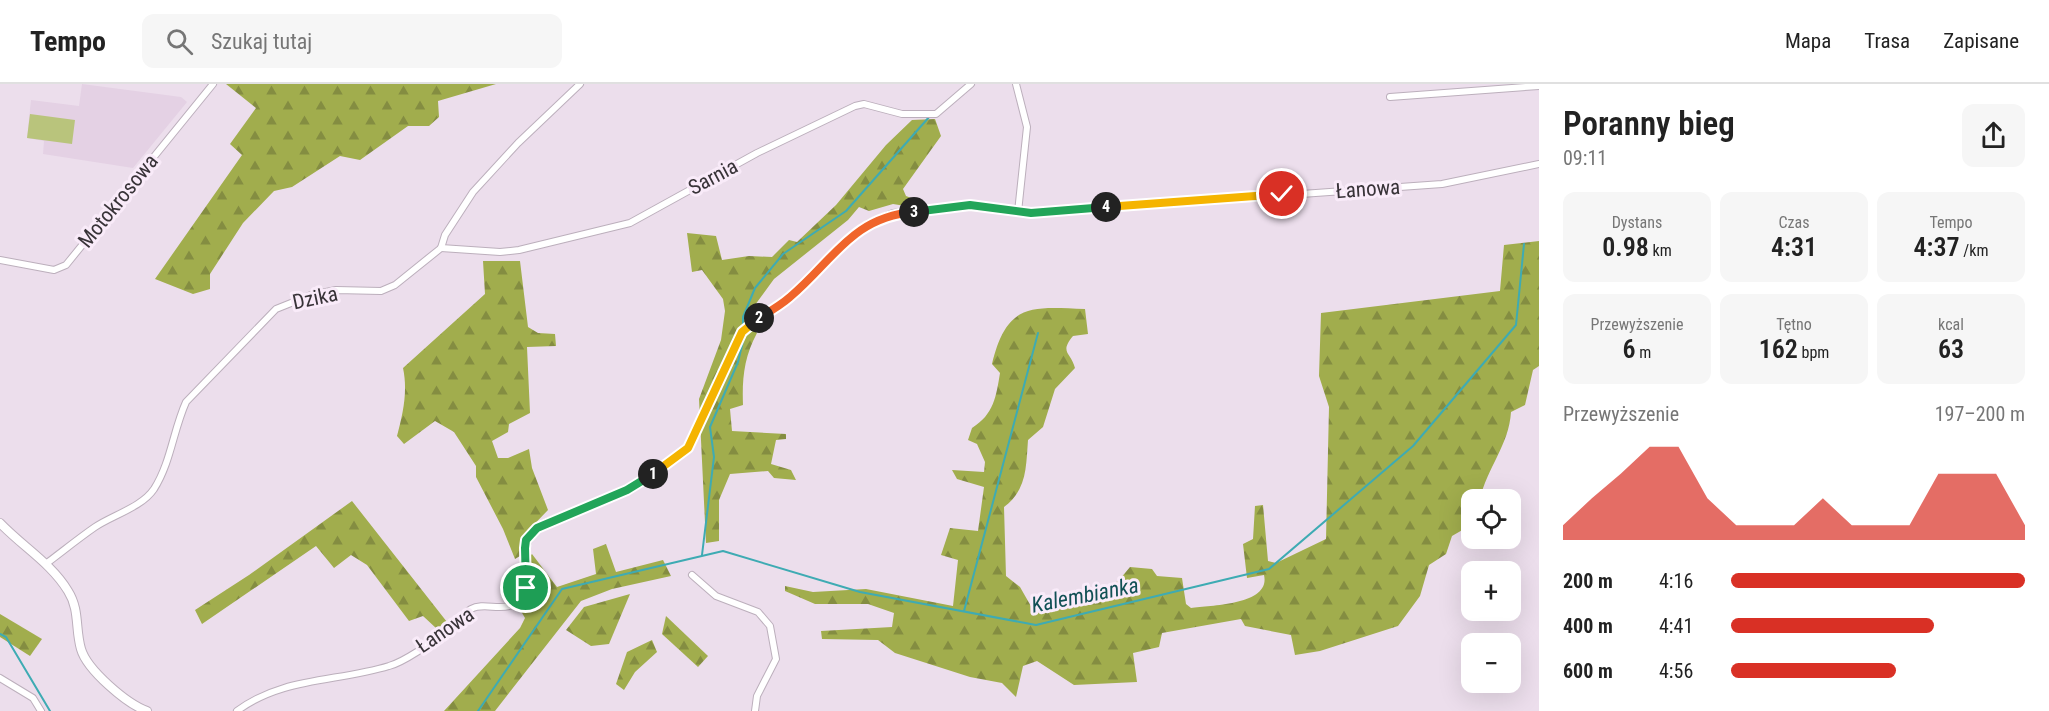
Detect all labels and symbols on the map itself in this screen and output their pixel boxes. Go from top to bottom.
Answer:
street label: Motokrosowa [73,150,163,252]
street label: Sarnia [684,154,742,200]
pin [1256,168,1307,219]
street label: Łanowa [1335,175,1401,203]
pin: 4 [1091,192,1121,222]
pin: 3 [899,197,929,227]
street label: Dzika [290,282,340,314]
pin: 2 [744,303,774,333]
pin: 1 [638,459,668,489]
pin [500,562,551,613]
water label: Kalembianka [1029,572,1141,618]
street label: Łanowa [412,602,478,658]

